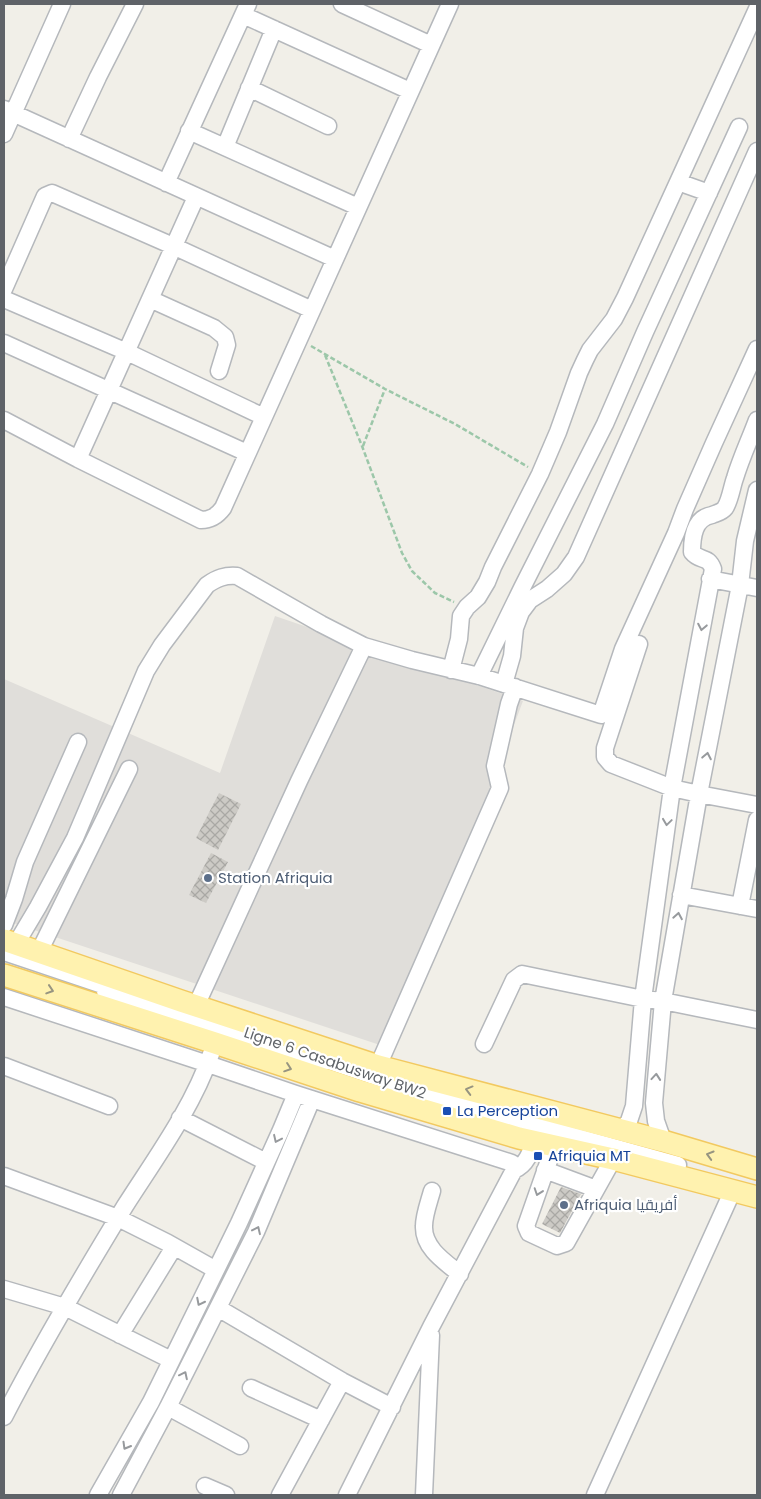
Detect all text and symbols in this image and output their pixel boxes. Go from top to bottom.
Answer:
one-way arrow [697,623,707,632]
one-way arrow [701,751,711,760]
one-way arrow [662,818,673,826]
place label: Station Afriquia [218,867,333,888]
marker: Station Afriquia [202,872,214,884]
one-way arrow [672,911,682,920]
one-way arrow [45,984,54,994]
street label: Ligne 6 Casabusway BW2 [241,1021,429,1104]
one-way arrow [283,1062,291,1072]
one-way arrow [650,1072,661,1080]
one-way arrow [465,1086,474,1096]
place label: La Perception [457,1100,558,1121]
marker: La Perception [441,1105,453,1117]
one-way arrow [273,1134,283,1143]
place label: Afriquia MT [548,1145,631,1166]
marker: Afriquia MT [532,1150,544,1162]
one-way arrow [707,1151,715,1161]
one-way arrow [534,1188,544,1196]
place label: Afriquia أفريقيا [574,1194,677,1215]
marker: Afriquia أفريقيا [558,1199,570,1211]
one-way arrow [251,1226,262,1235]
one-way arrow [196,1296,206,1305]
one-way arrow [178,1371,189,1380]
one-way arrow [122,1441,132,1450]

